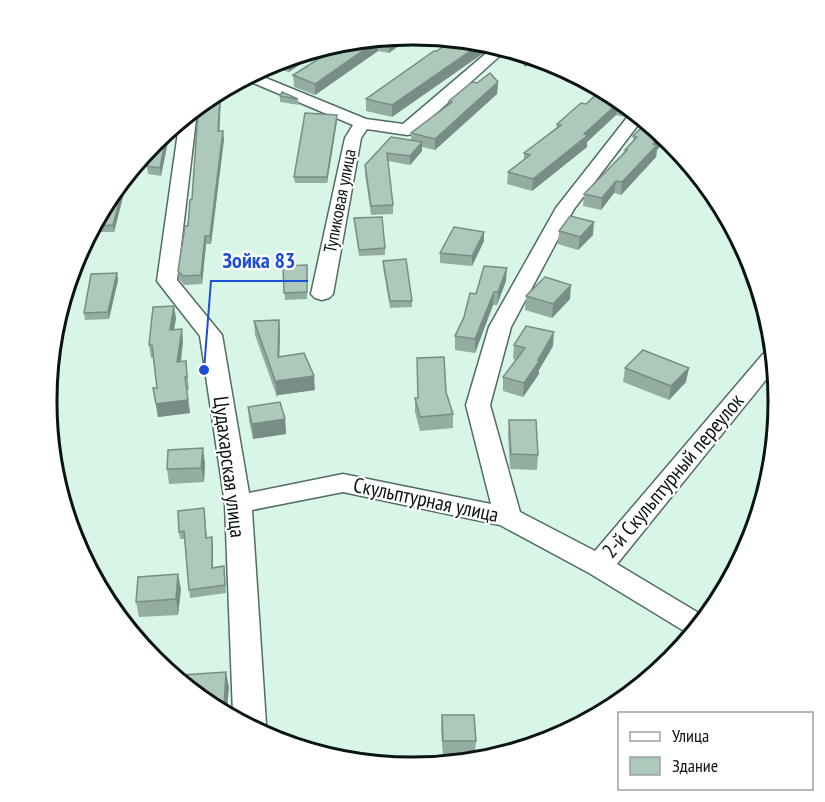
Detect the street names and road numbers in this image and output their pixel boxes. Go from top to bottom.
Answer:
street label: Тупиковая улица [318,147,361,255]
street label: 2-й Скульптурный переулок [596,388,749,563]
street label: Цудахарская улица [207,395,252,539]
street label: Скульптурная улица [351,471,501,528]

